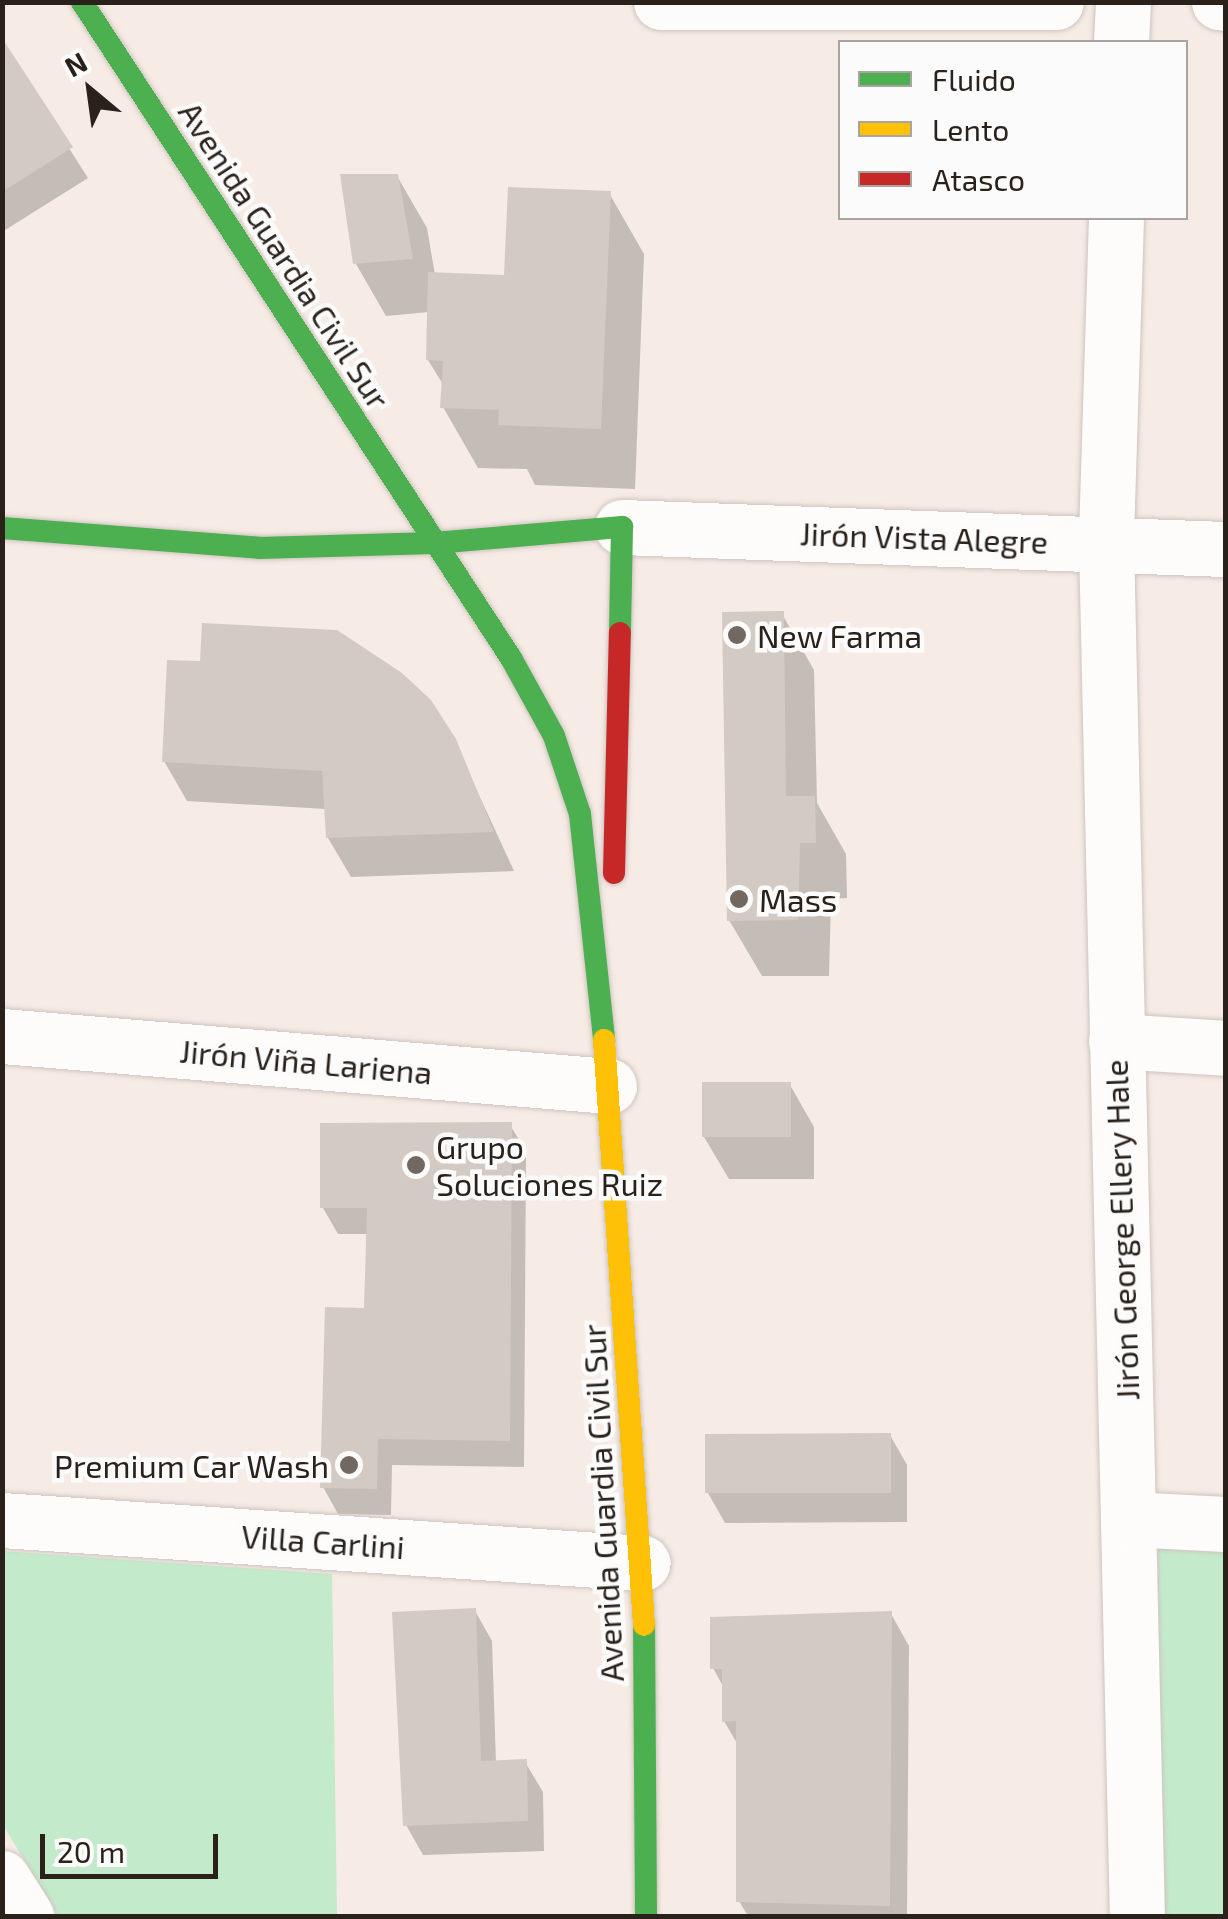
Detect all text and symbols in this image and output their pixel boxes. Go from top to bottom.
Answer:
north arrow [40,40,140,140]
legend [838,40,1188,220]
text: N [58,44,93,84]
text: Fluido [932,61,1016,97]
street label: Avenida Guardia Civil Sur [171,94,399,416]
text: Lento [932,111,1009,147]
text: Atasco [932,161,1025,197]
street label: Jirón Vista Alegre [799,513,1049,561]
place label: New Farma [757,616,923,654]
marker: New Farma [726,624,748,646]
place label: Mass [759,880,837,918]
marker: Mass [728,888,750,910]
street label: Jirón Viña Lariena [178,1031,434,1091]
street label: Jirón George Ellery Hale [1096,1058,1146,1402]
place label: Grupo Soluciones Ruiz [436,1128,663,1203]
marker: Grupo Soluciones Ruiz [405,1154,427,1176]
street label: Avenida Guardia Civil Sur [573,1323,631,1683]
place label: Premium Car Wash [53,1446,329,1484]
marker: Premium Car Wash [338,1454,360,1476]
street label: Villa Carlini [240,1516,406,1566]
scale bar [45,1814,222,1876]
text: 20 m [57,1833,125,1869]

